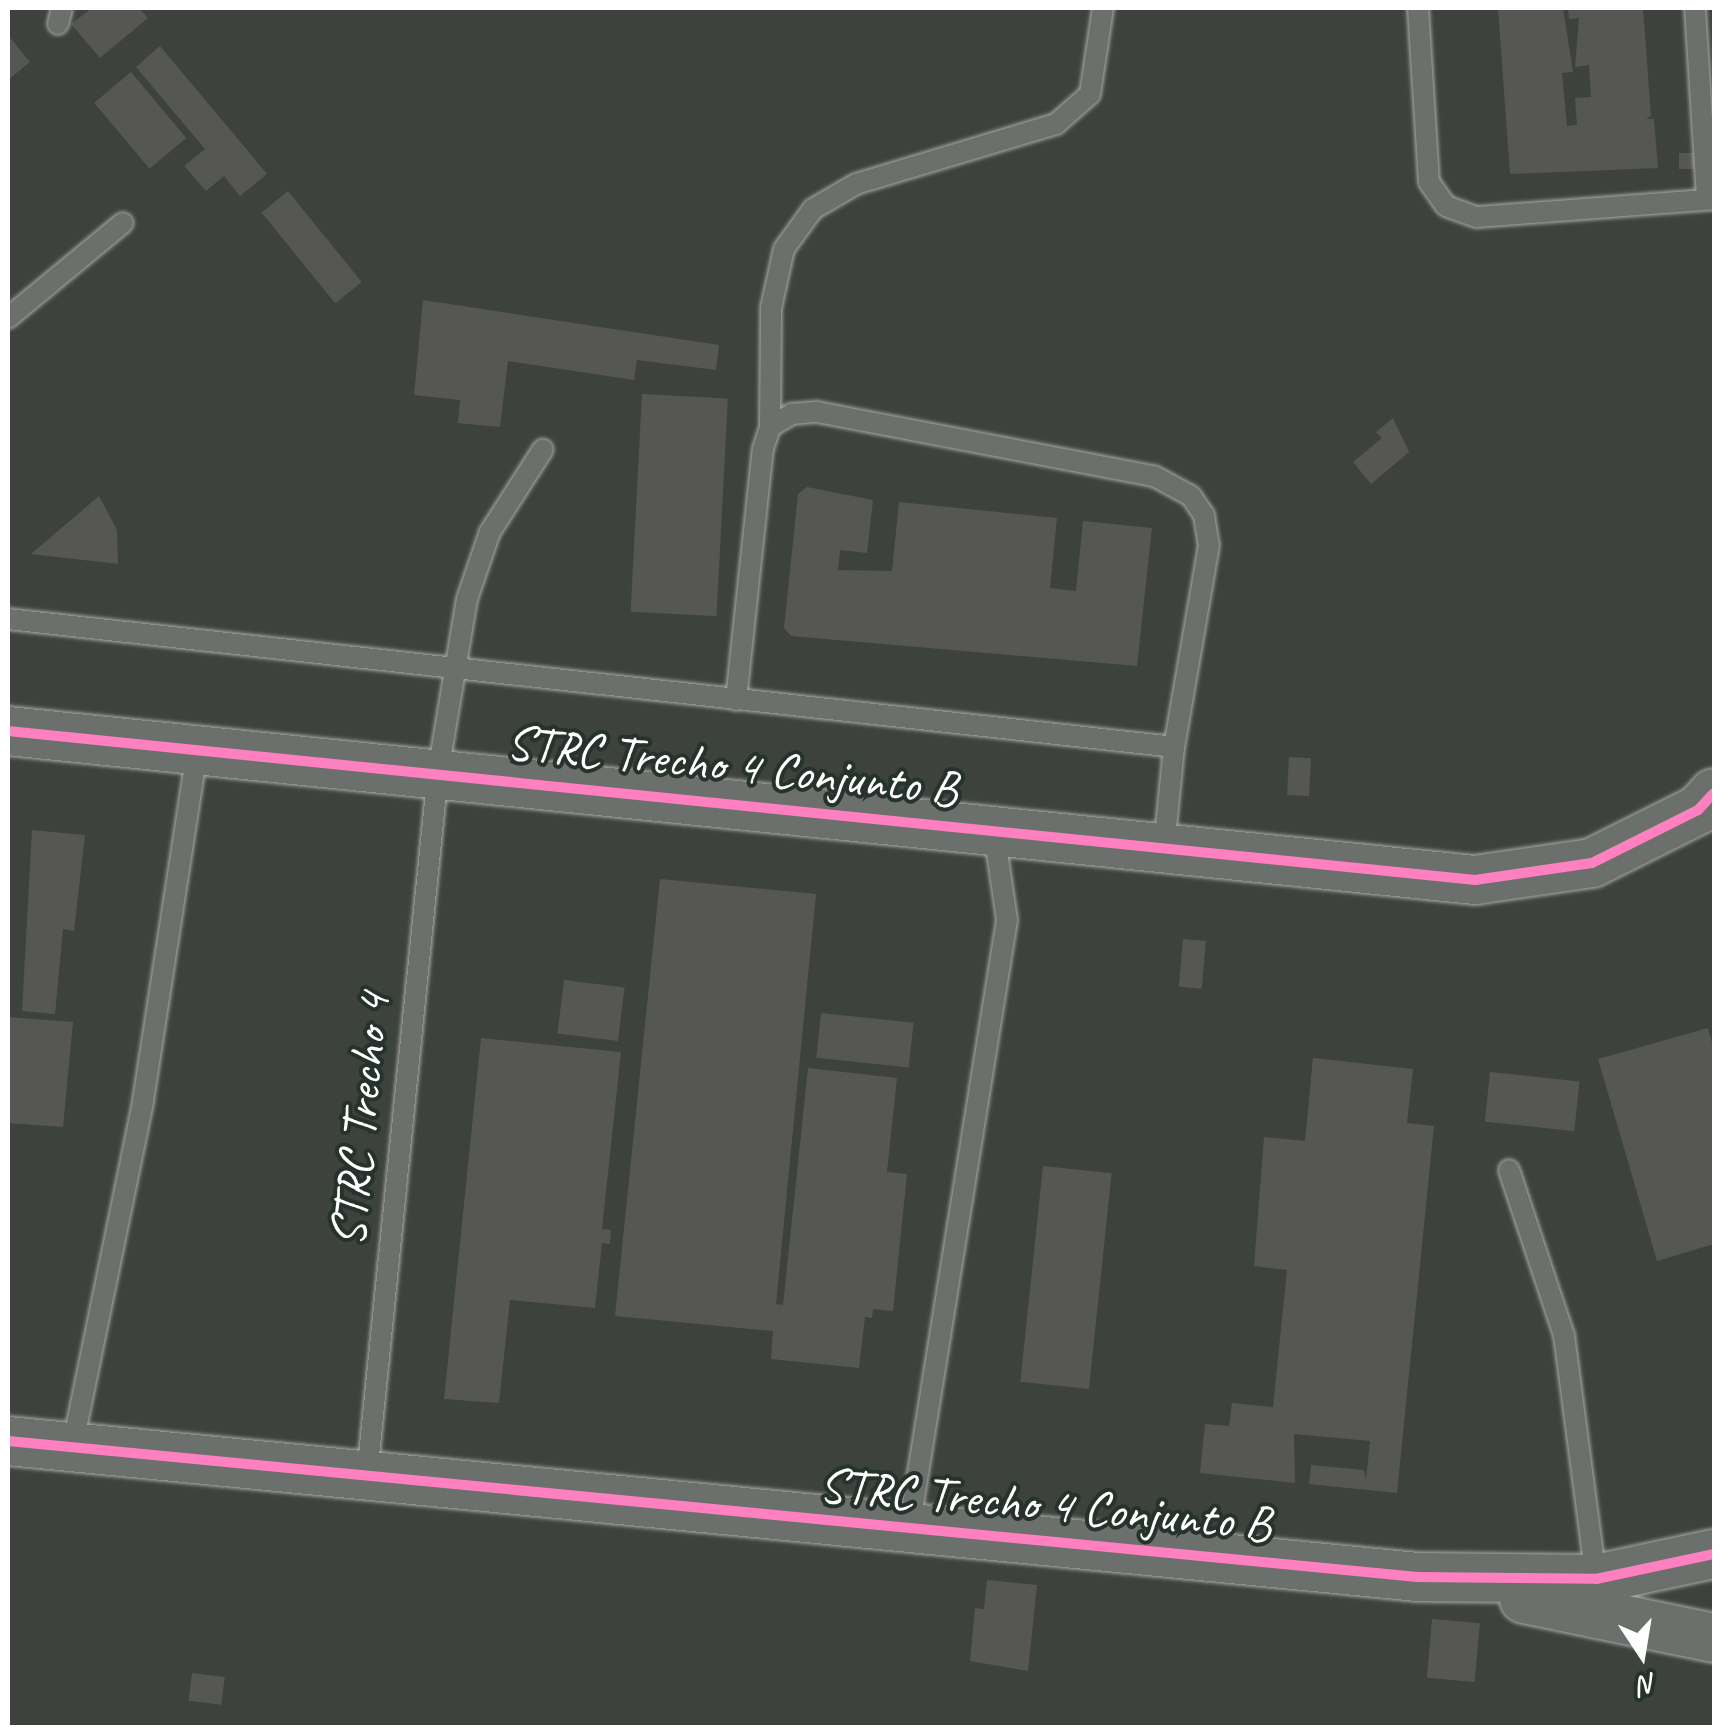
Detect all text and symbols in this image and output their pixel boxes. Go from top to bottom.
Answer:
street label: STRC Trecho 4 Conjunto B [504,712,960,818]
street label: STRC Trecho 4 [317,991,403,1249]
street label: STRC Trecho 4 Conjunto B [817,1454,1273,1554]
north arrow [1592,1605,1692,1705]
text: N [1636,1666,1660,1704]

